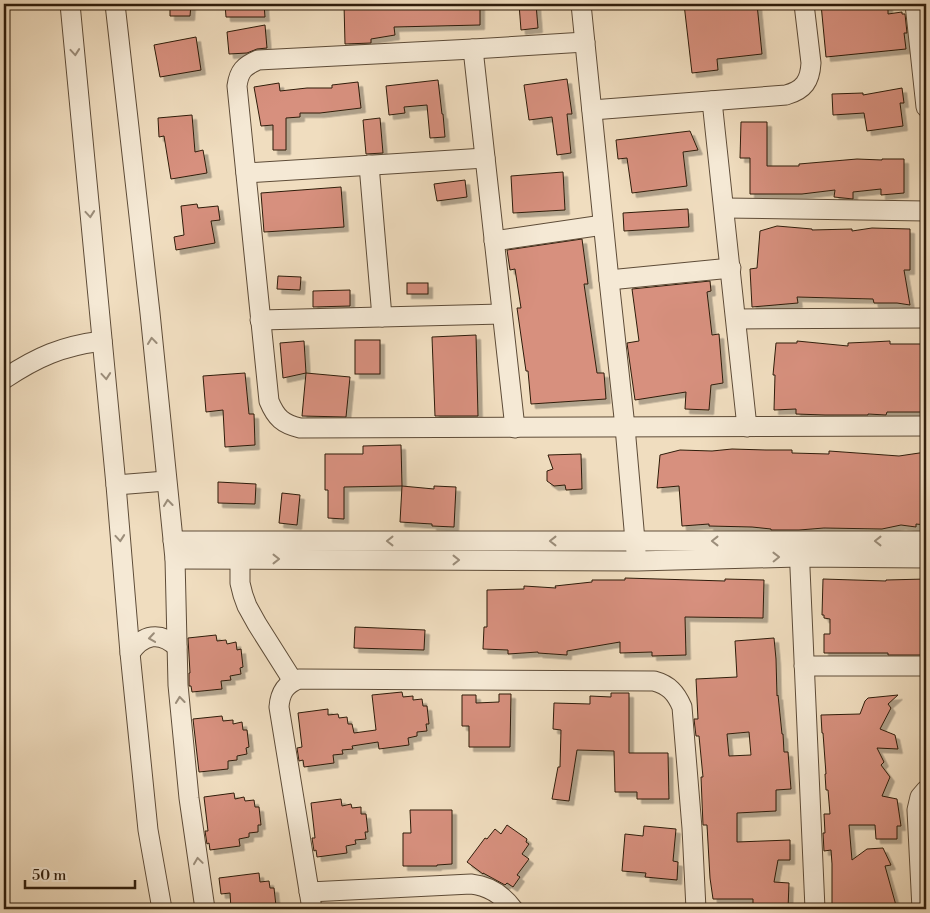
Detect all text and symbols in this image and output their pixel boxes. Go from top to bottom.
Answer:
one-way arrow [69,49,80,57]
one-way arrow [85,210,96,218]
one-way arrow [147,337,158,345]
one-way arrow [100,372,111,380]
one-way arrow [163,498,174,506]
one-way arrow [115,534,126,542]
one-way arrow [386,536,394,546]
one-way arrow [548,536,556,546]
one-way arrow [711,536,718,546]
one-way arrow [873,536,881,546]
one-way arrow [772,552,780,562]
one-way arrow [272,554,280,564]
one-way arrow [452,555,460,565]
one-way arrow [148,632,156,643]
one-way arrow [175,695,186,703]
one-way arrow [193,857,204,865]
scale bar [25,858,135,890]
text: 50 m [32,866,66,885]

